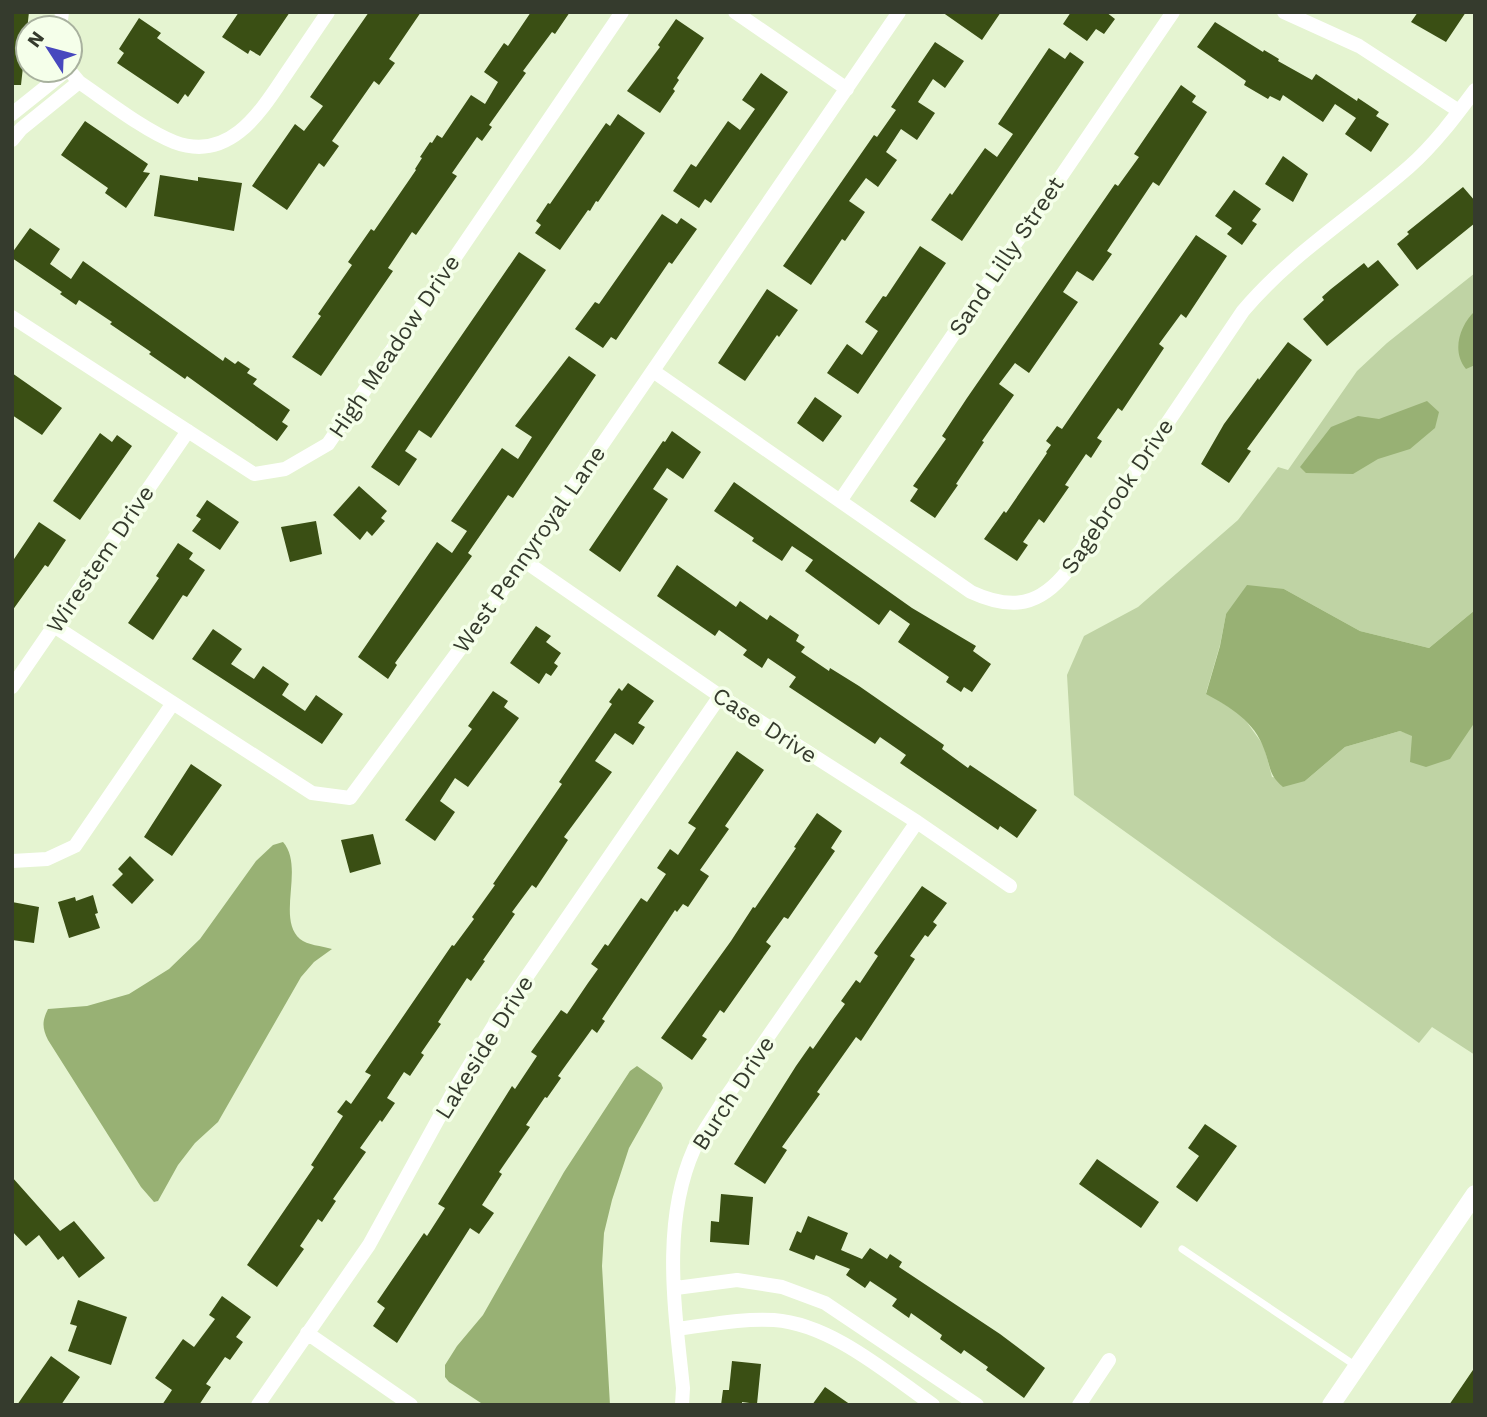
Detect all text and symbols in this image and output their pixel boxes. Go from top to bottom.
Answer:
north arrow [14,14,84,84]
text: N [22,27,49,52]
street label: Sand Lilly Street [943,171,1070,341]
street label: High Meadow Drive [323,250,466,443]
street label: Sagebrook Drive [1055,413,1179,579]
street label: West Pennyroyal Lane [448,440,611,658]
street label: Wirestem Drive [41,480,160,638]
street label: Case Drive [707,682,822,769]
street label: Lakeside Drive [430,971,539,1124]
street label: Burch Drive [687,1031,780,1155]

